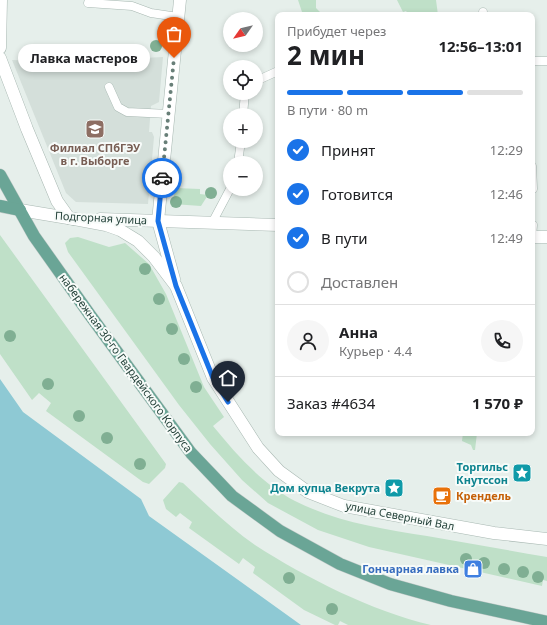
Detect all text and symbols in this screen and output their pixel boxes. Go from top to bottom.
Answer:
north arrow [223,12,263,52]
map controls [223,12,263,196]
pin [157,17,191,58]
text: Прибудет через [287,22,386,40]
icon: bag [163,23,185,45]
text: 12:56–13:01 [438,36,523,56]
text: 2 мин [287,37,365,73]
callout: Лавка мастеров [18,44,150,72]
text: Лавка мастеров [30,49,138,67]
button: locate [223,60,263,100]
text: В пути · 80 m [287,101,368,119]
button: + [223,108,263,148]
school or university icon: Филиал СПбГЭУ в г. Выборге [84,118,106,140]
icon: check [287,139,309,161]
place label: Филиал СПбГЭУ в г. Выборге [50,140,141,168]
text: Принят [321,140,375,160]
text: 12:29 [490,141,523,159]
button: − [223,156,263,196]
courier [142,158,182,198]
icon: car [151,167,173,189]
icon: check [287,183,309,205]
text: Готовится [321,184,393,204]
text: 12:46 [490,185,523,203]
street label: Подгорная улица [55,208,148,227]
icon: check [287,227,309,249]
text: В пути [321,228,368,248]
text: 12:49 [490,229,523,247]
street label: набережная 30-го Гвардейского Корпуса [56,270,196,455]
text: Доставлен [321,272,398,292]
button: person [287,320,329,362]
button: phone [481,320,523,362]
text: Анна [339,322,378,342]
text: Курьер · 4.4 [339,342,412,360]
pin [211,361,245,402]
icon: home [217,367,239,389]
text: Заказ #4634 [287,393,375,413]
text: 1 570 ₽ [472,393,523,413]
place label: Торгильс Кнутссон [456,459,508,487]
place icon: Торгильс Кнутссон [511,462,533,484]
place icon: Дом купца Векрута [383,477,405,499]
place label: Дом купца Векрута [270,480,380,495]
cafe icon: Крендель [431,485,453,507]
place label: Крендель [456,488,512,503]
street label: улица Северный Вал [344,498,456,533]
shop icon: Гончарная лавка [462,558,484,580]
place label: Гончарная лавка [362,561,459,576]

